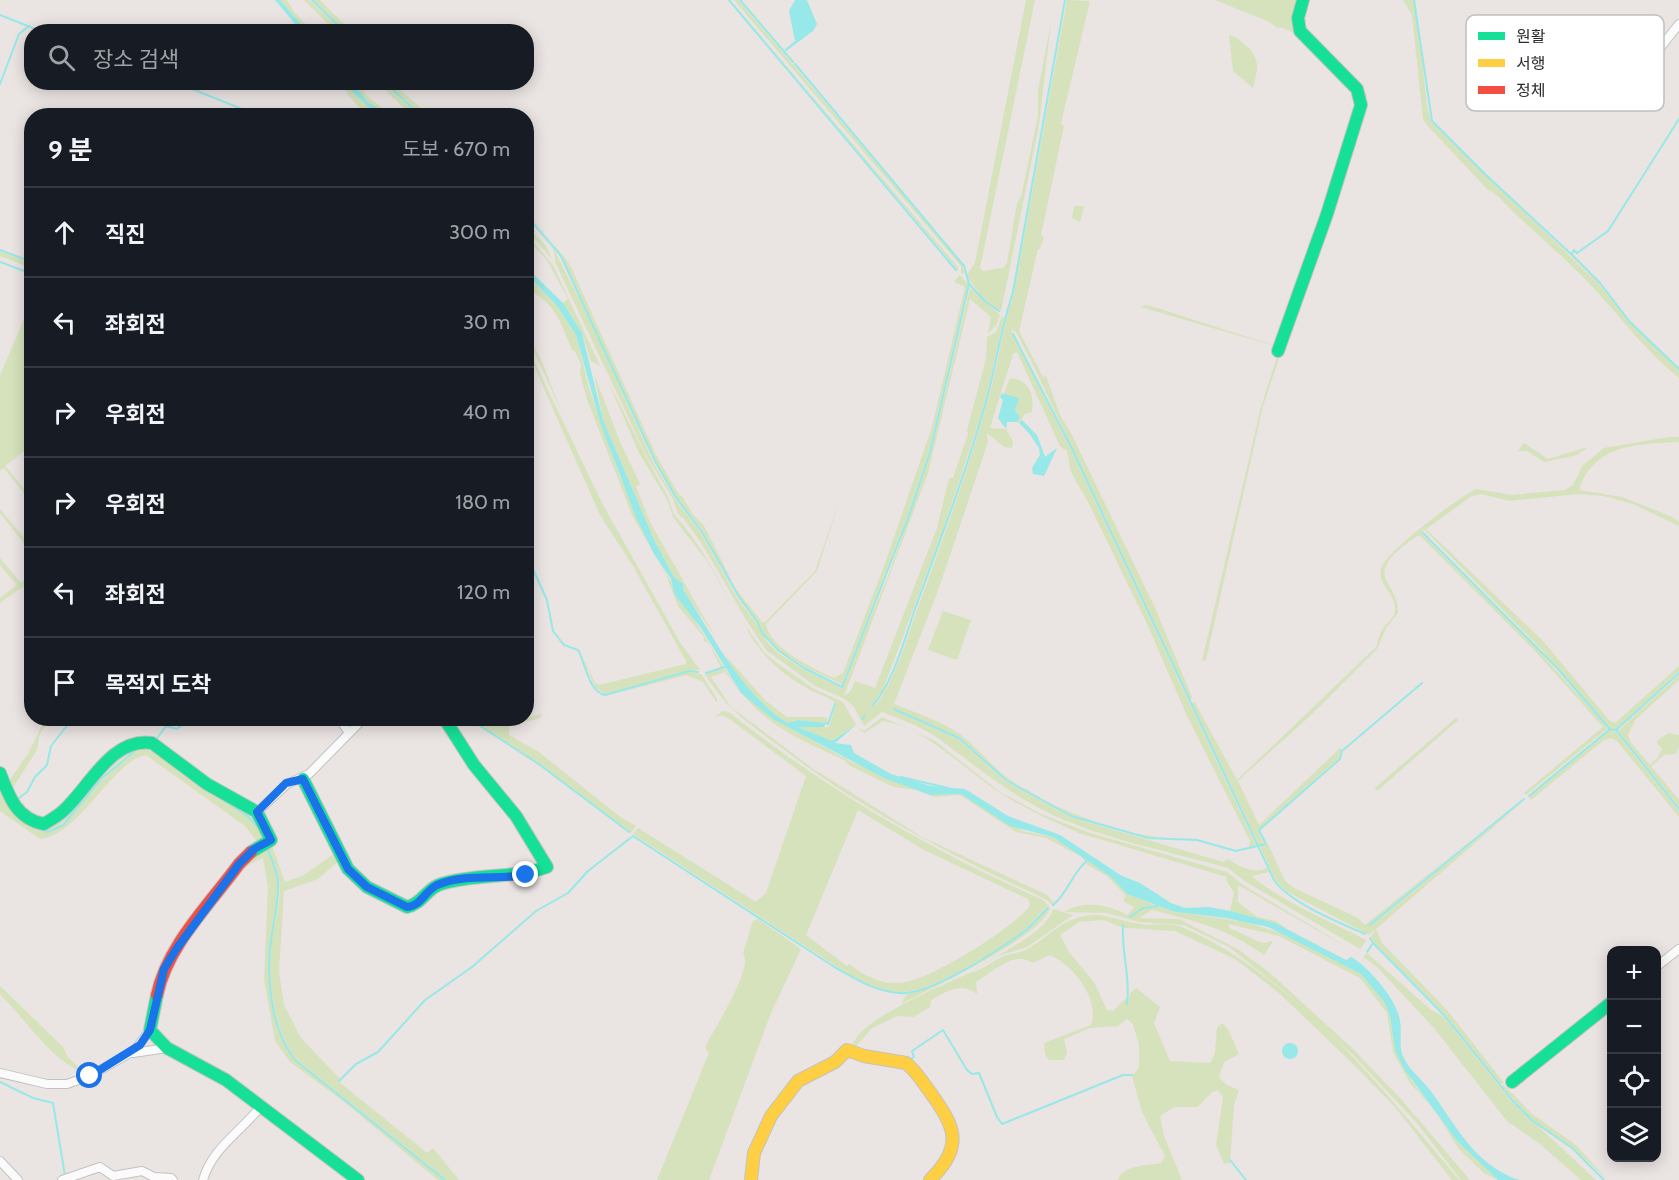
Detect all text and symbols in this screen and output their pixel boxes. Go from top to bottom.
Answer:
legend [1466,15,1664,111]
search box [24,24,534,90]
text: 원활 [1516,27,1546,46]
icon: search [45,41,78,74]
text: 장소 검색 [93,46,179,73]
text: 서행 [1516,54,1545,73]
text: 정체 [1516,81,1545,100]
text: 9 분 [48,134,92,166]
text: 도보 · 670 m [402,137,510,161]
icon: ahead [48,216,81,249]
text: 300 m [449,220,510,244]
text: 직진 [105,221,145,248]
icon: left [48,306,81,339]
text: 30 m [463,310,510,334]
text: 좌회전 [105,311,166,338]
icon: right [48,396,81,429]
text: 40 m [462,400,510,424]
text: 우회전 [105,401,166,428]
icon: right [48,486,81,519]
text: 180 m [455,490,510,514]
text: 우회전 [105,491,166,518]
icon: left [48,576,81,609]
text: 120 m [457,580,510,604]
text: 좌회전 [105,581,166,608]
icon: arrive [48,666,81,699]
text: 목적지 도착 [105,671,211,698]
route end [512,861,538,887]
map controls [1607,946,1661,1162]
button: + [1607,946,1661,1000]
button: − [1607,1000,1661,1054]
button: locate [1607,1054,1661,1108]
route start [76,1062,102,1088]
button: layers [1607,1108,1661,1162]

